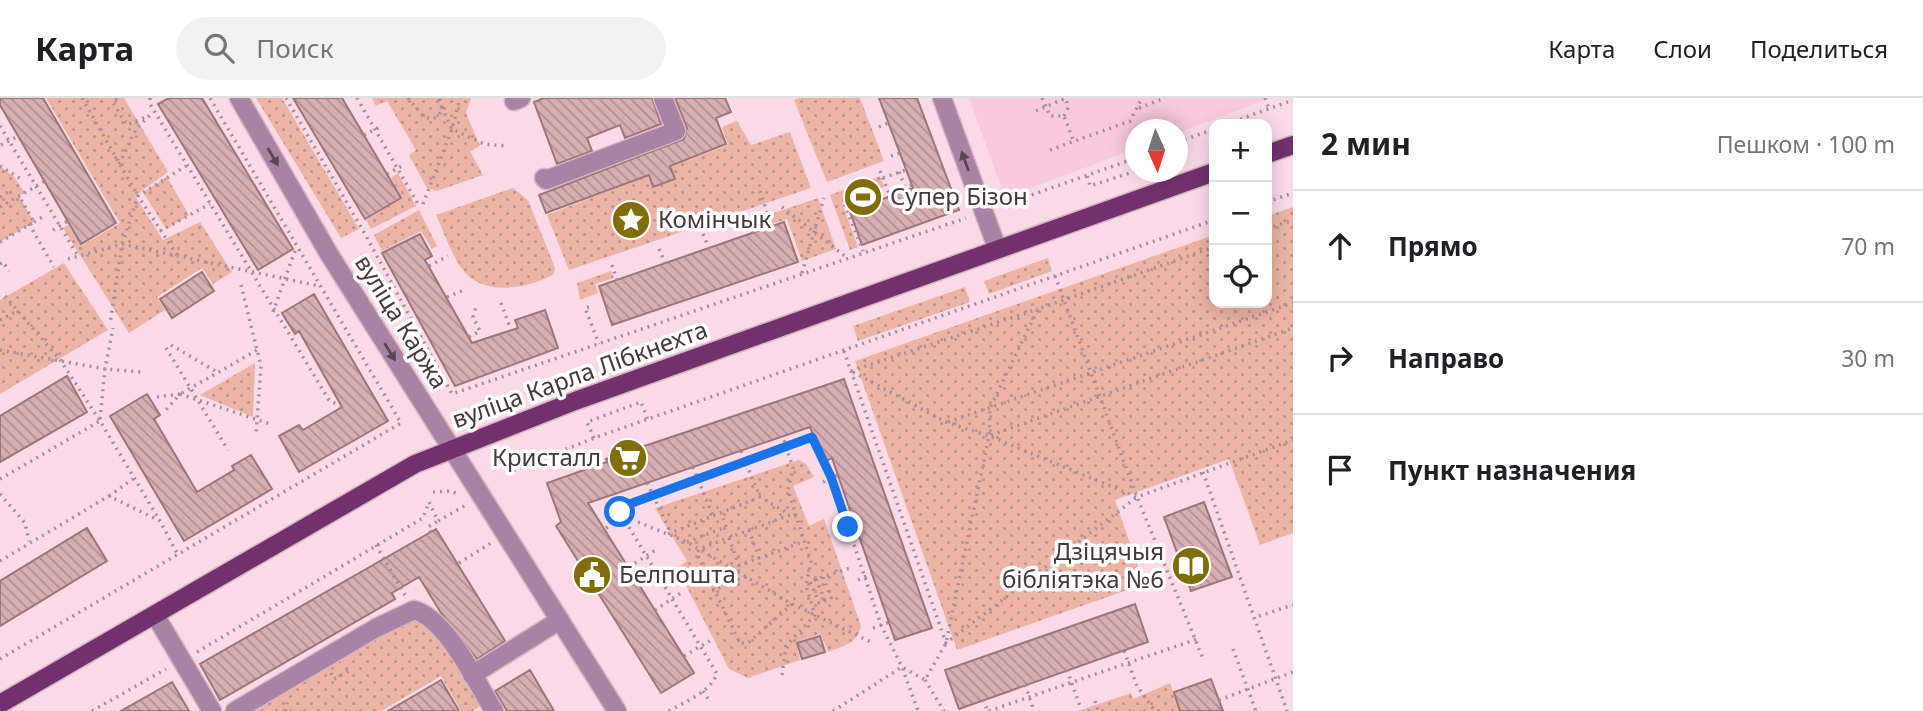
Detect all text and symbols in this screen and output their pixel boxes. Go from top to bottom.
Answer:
search box [176,17,666,80]
text: Карта [35,26,134,71]
icon: search [200,29,238,67]
text: Поиск [256,30,333,66]
text: Карта [1548,32,1615,65]
text: Слои [1653,32,1712,65]
text: Поделиться [1750,32,1888,65]
north arrow [1125,119,1188,182]
map controls [1209,119,1272,308]
button: + [1209,119,1272,182]
text: 2 мин [1321,123,1411,164]
text: Пешком · 100 m [1717,128,1895,160]
one-way arrow [267,147,279,167]
one-way arrow [959,151,970,172]
sports icon: Супер Бізон [842,176,884,218]
place label: Супер Бізон [890,179,1028,212]
button: − [1209,182,1272,245]
place icon: Комінчык [610,199,652,241]
place label: Комінчык [658,202,771,235]
icon: ahead [1321,227,1359,265]
text: Прямо [1388,228,1478,264]
text: 70 m [1841,230,1895,262]
button: locate [1209,245,1272,308]
street label: вуліца Каржа [348,248,457,394]
street label: вуліца Карла Лібкнехта [447,312,712,435]
icon: right [1321,339,1359,377]
text: Направо [1388,340,1504,376]
one-way arrow [384,342,397,362]
text: 30 m [1841,342,1895,374]
supermarket icon: Кристалл [607,437,649,479]
place label: Кристалл [492,440,601,473]
icon: arrive [1321,451,1359,489]
text: Пункт назначения [1388,452,1636,488]
route start [604,496,635,527]
route end [832,511,863,542]
place label: Дзіцячыя бібліятэка №6 [1002,534,1164,595]
library icon: Дзіцячыя бібліятэка №6 [1170,545,1212,587]
public building icon: Белпошта [571,554,613,596]
place label: Белпошта [619,557,736,590]

